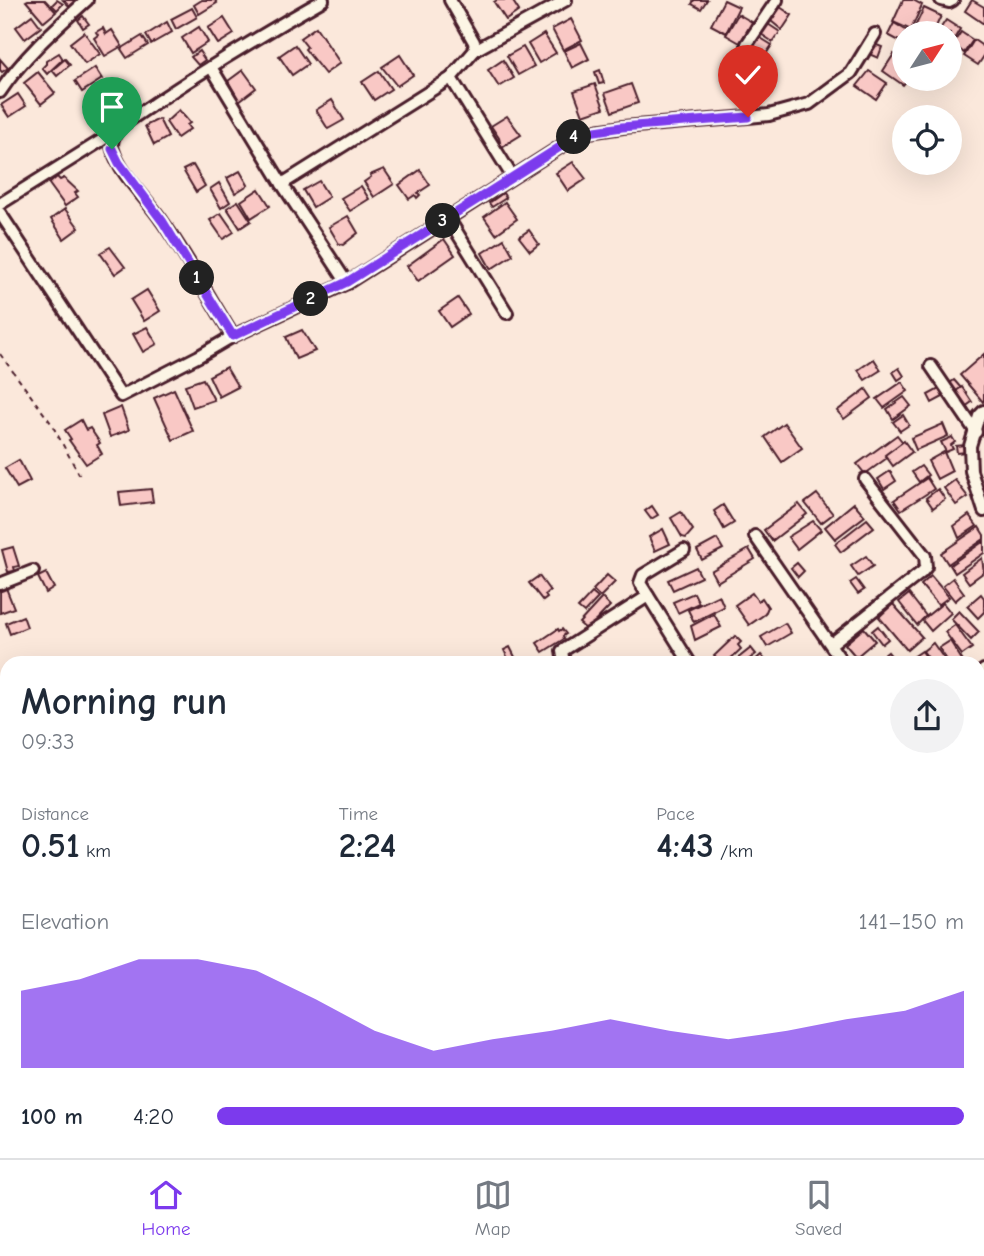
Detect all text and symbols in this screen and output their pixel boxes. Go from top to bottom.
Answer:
north arrow [892,21,962,91]
map controls [892,21,962,175]
pin [718,45,778,117]
icon: check [729,56,767,94]
pin [82,77,142,149]
icon: arrive [93,88,131,126]
button: locate [892,105,962,175]
pin: 4 [556,120,592,154]
text: 4 [569,125,578,147]
pin: 3 [426,204,460,238]
text: 3 [438,209,447,231]
pin: 1 [180,260,214,296]
text: 1 [193,266,200,288]
pin: 2 [294,282,328,316]
text: 2 [306,287,315,309]
button: share [890,679,964,753]
text: Morning run [21,680,227,724]
text: 09:33 [21,728,75,755]
text: Distance [21,803,89,825]
text: Time [339,803,378,825]
text: Pace [656,803,695,825]
text: 0.51 [21,825,80,866]
text: 2:24 [339,825,396,866]
text: 4:43 [656,825,714,866]
text: km [80,840,111,862]
text: /km [714,840,753,862]
text: Elevation [21,908,109,935]
text: 141–150 m [859,908,964,935]
text: 100 m [21,1103,83,1130]
text: 4:20 [133,1103,174,1130]
tab: Home [142,1176,191,1240]
tab: Map [474,1176,512,1240]
tab: Saved [795,1176,842,1240]

